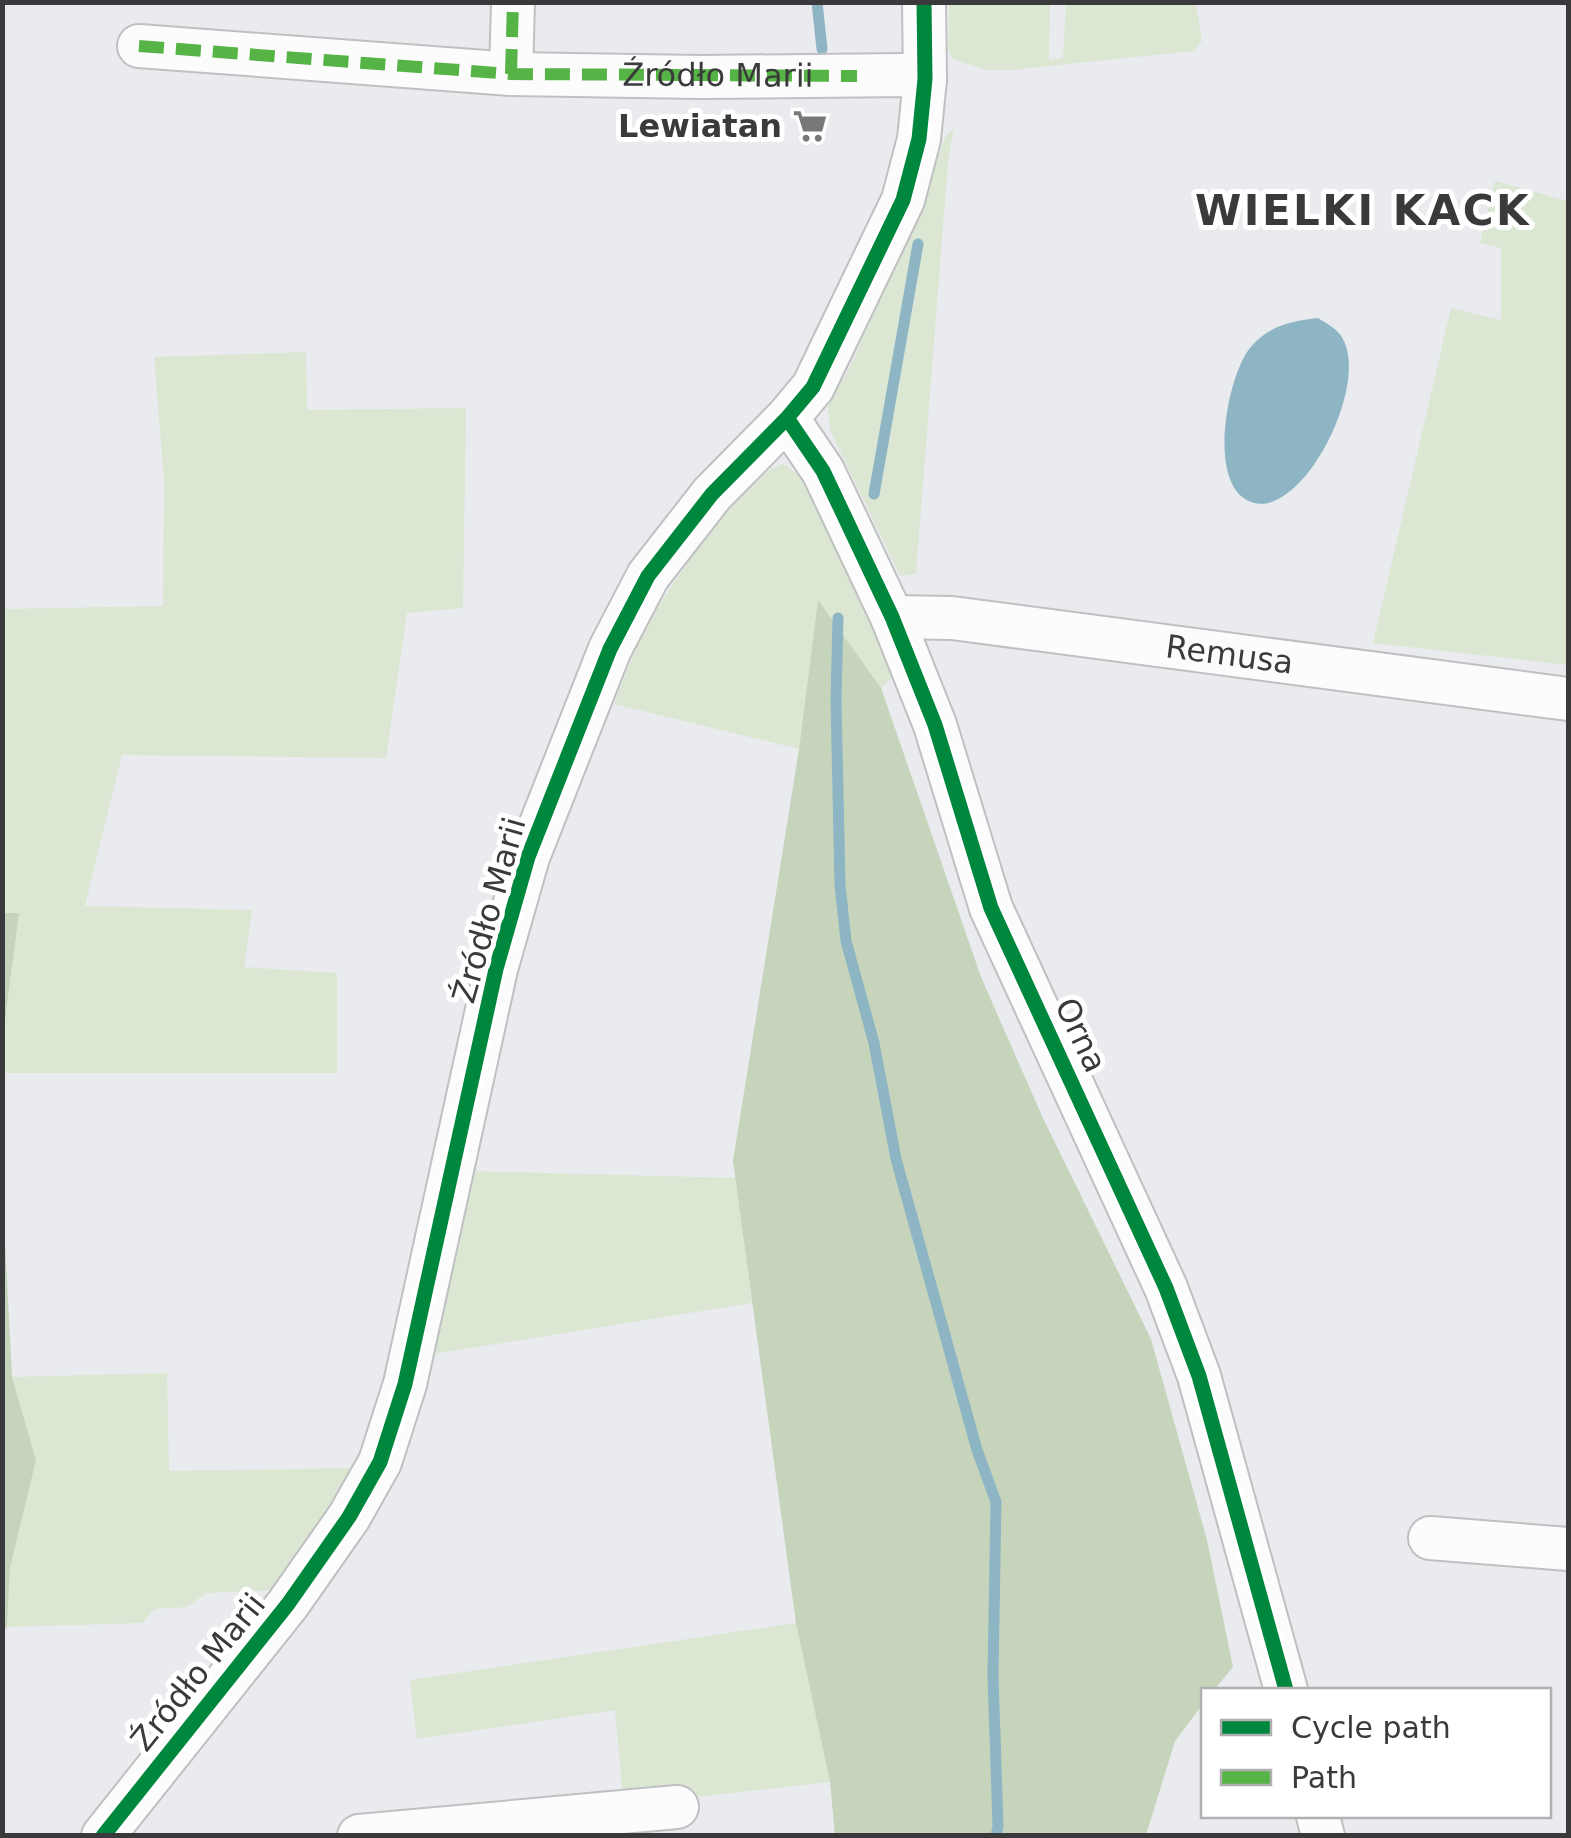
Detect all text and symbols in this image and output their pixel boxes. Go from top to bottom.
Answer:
street label: Źródło Marii [622,56,814,95]
place label: Lewiatan [618,107,782,145]
supermarket icon: Lewiatan [791,107,829,145]
district label: WIELKI KACK [1195,186,1531,235]
street label: Remusa [1164,627,1296,682]
street label: Źródło Marii [444,813,534,1007]
street label: Orna [1047,992,1115,1078]
street label: Źródło Marii [123,1586,273,1758]
legend [1201,1688,1551,1818]
text: Cycle path [1291,1710,1451,1745]
text: Path [1291,1760,1357,1795]

